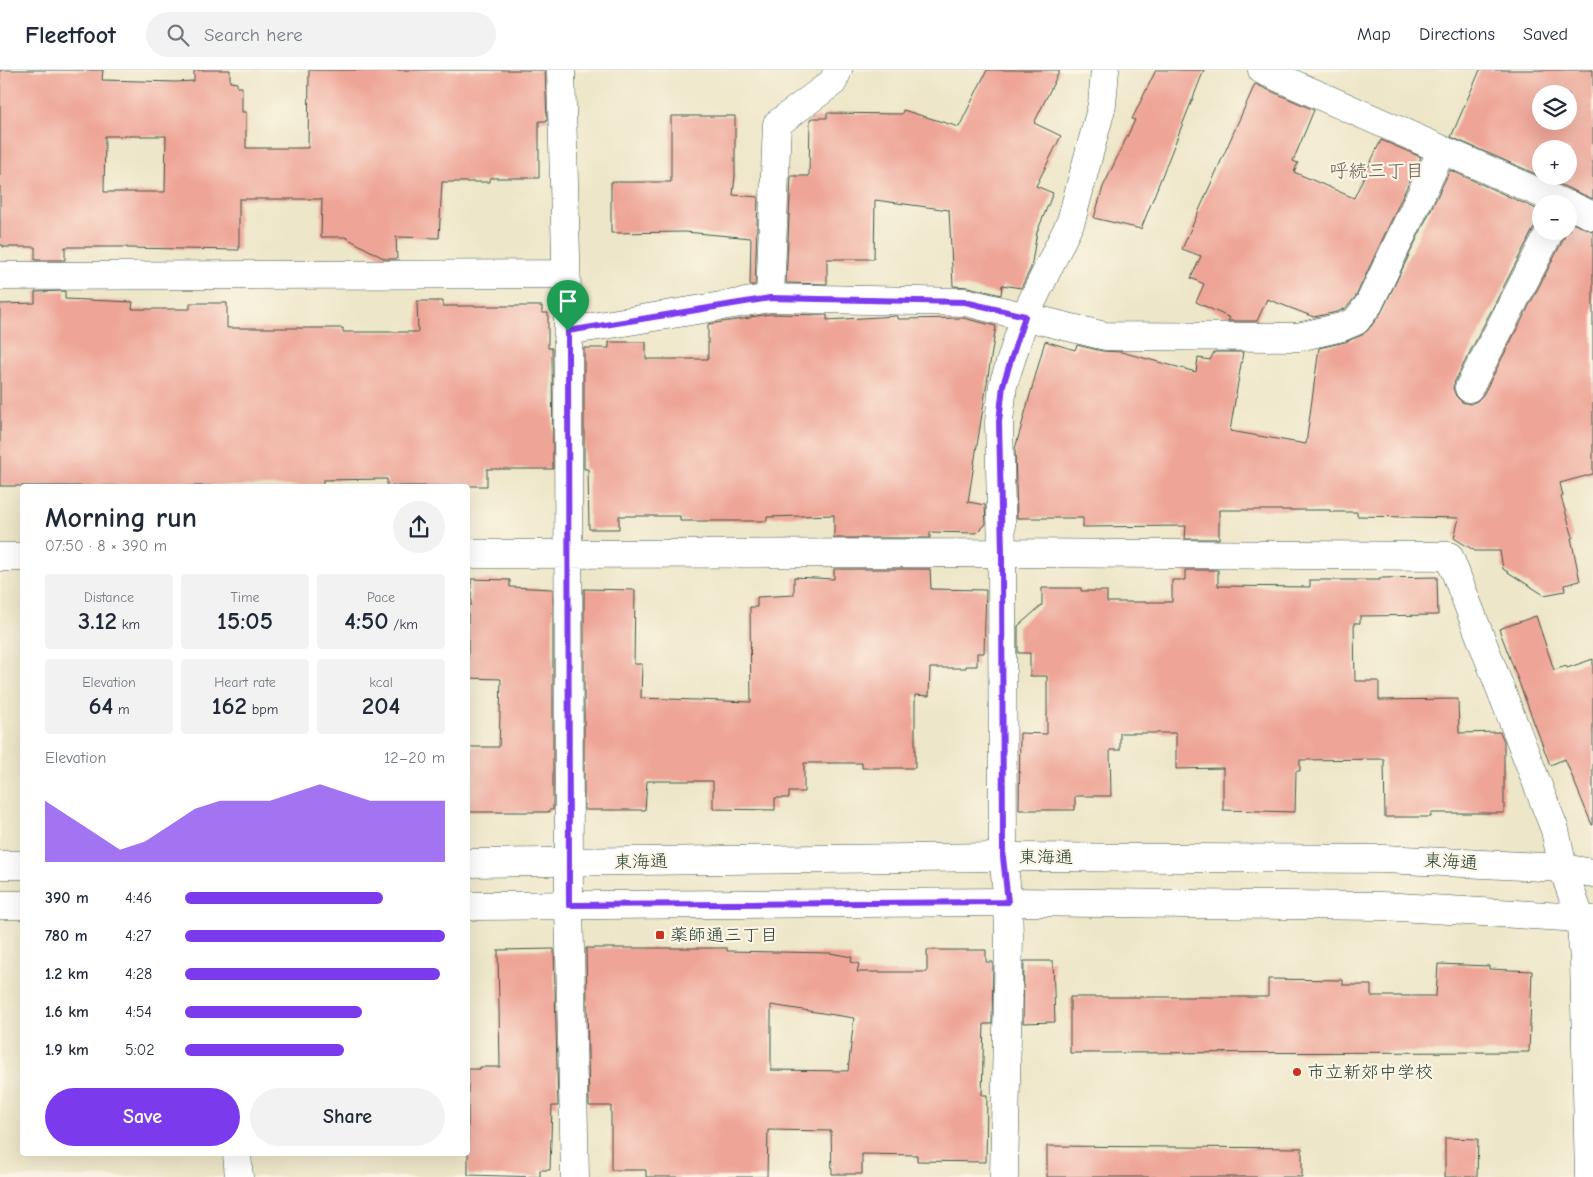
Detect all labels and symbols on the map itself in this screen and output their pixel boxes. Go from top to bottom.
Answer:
district label: 呼続三丁目 [1329,160,1425,182]
pin [547,280,589,331]
street label: 東海通 [1019,847,1073,868]
street label: 東海通 [1423,850,1479,874]
street label: 東海通 [614,851,668,873]
place label: 薬師通三丁目 [670,925,778,946]
marker: 薬師通三丁目 [654,929,666,941]
place label: 市立新郊中学校 [1307,1062,1433,1083]
marker: 市立新郊中学校 [1291,1066,1303,1078]

